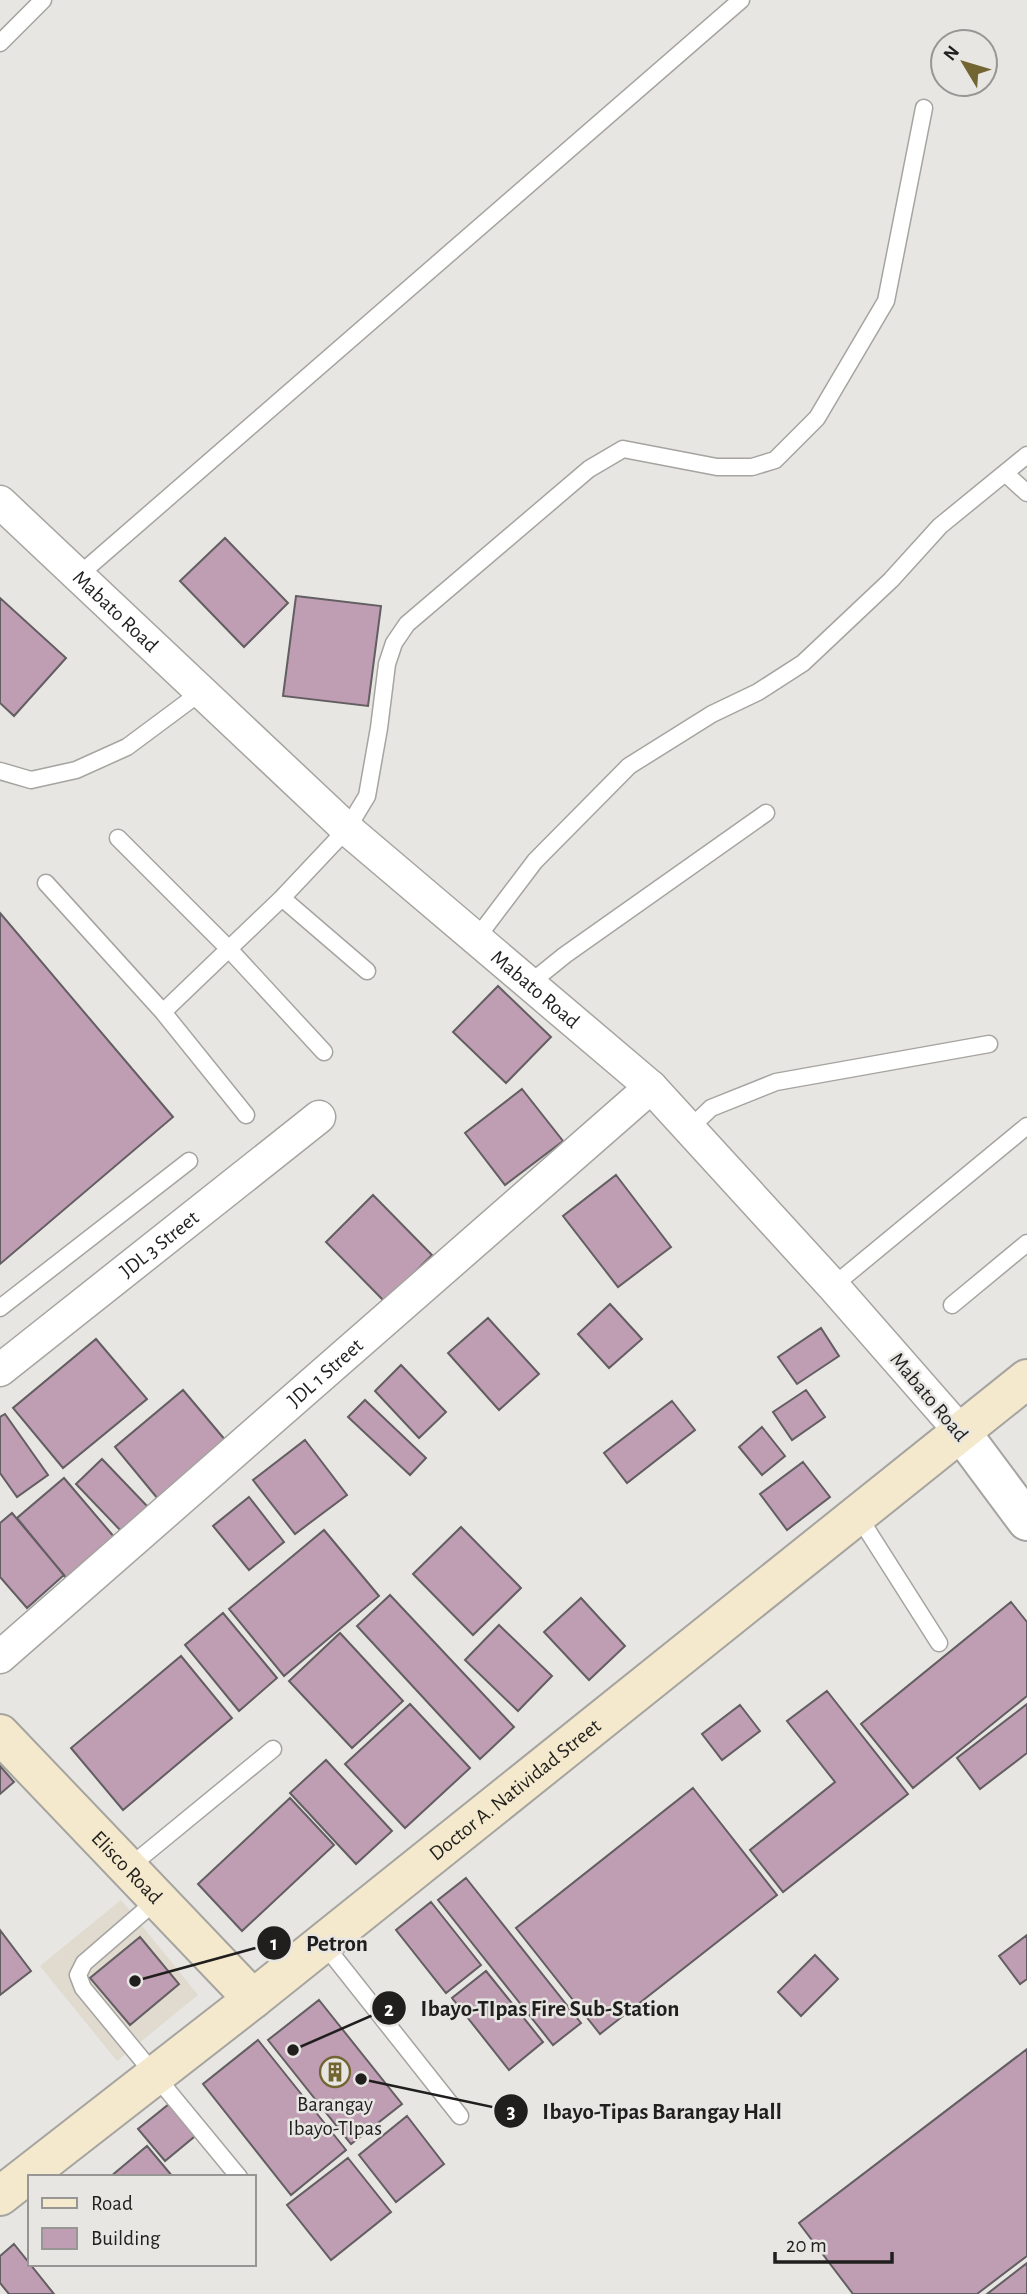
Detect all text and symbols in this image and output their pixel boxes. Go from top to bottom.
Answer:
north arrow [929,28,999,98]
text: N [940,42,963,65]
street label: Mabato Road [69,566,162,656]
street label: Mabato Road [487,946,584,1032]
street label: JDL 3 Street [116,1206,203,1281]
street label: JDL 1 Street [283,1334,367,1411]
street label: Mabato Road [886,1349,972,1445]
street label: Doctor A. Natividad Street [425,1714,605,1864]
street label: Elisco Road [88,1827,166,1908]
callout: Petron [257,1921,382,1965]
text: 1 [270,1933,278,1954]
text: Petron [306,1933,368,1956]
callout: Ibayo-TIpas Fire Sub-Station [371,1986,693,2030]
text: Ibayo-TIpas Fire Sub-Station [421,1998,679,2021]
text: 2 [384,1999,394,2020]
building icon: Barangay Ibayo-TIpas [318,2055,352,2089]
callout: Ibayo-Tipas Barangay Hall [493,2089,796,2133]
place label: Barangay Ibayo-TIpas [288,2094,382,2139]
text: 3 [506,2101,516,2122]
text: Ibayo-Tipas Barangay Hall [542,2101,782,2124]
legend [28,2175,256,2266]
text: Road [91,2193,133,2214]
scale bar [775,2220,892,2264]
text: Building [91,2228,161,2249]
text: 20 m [786,2235,827,2256]

